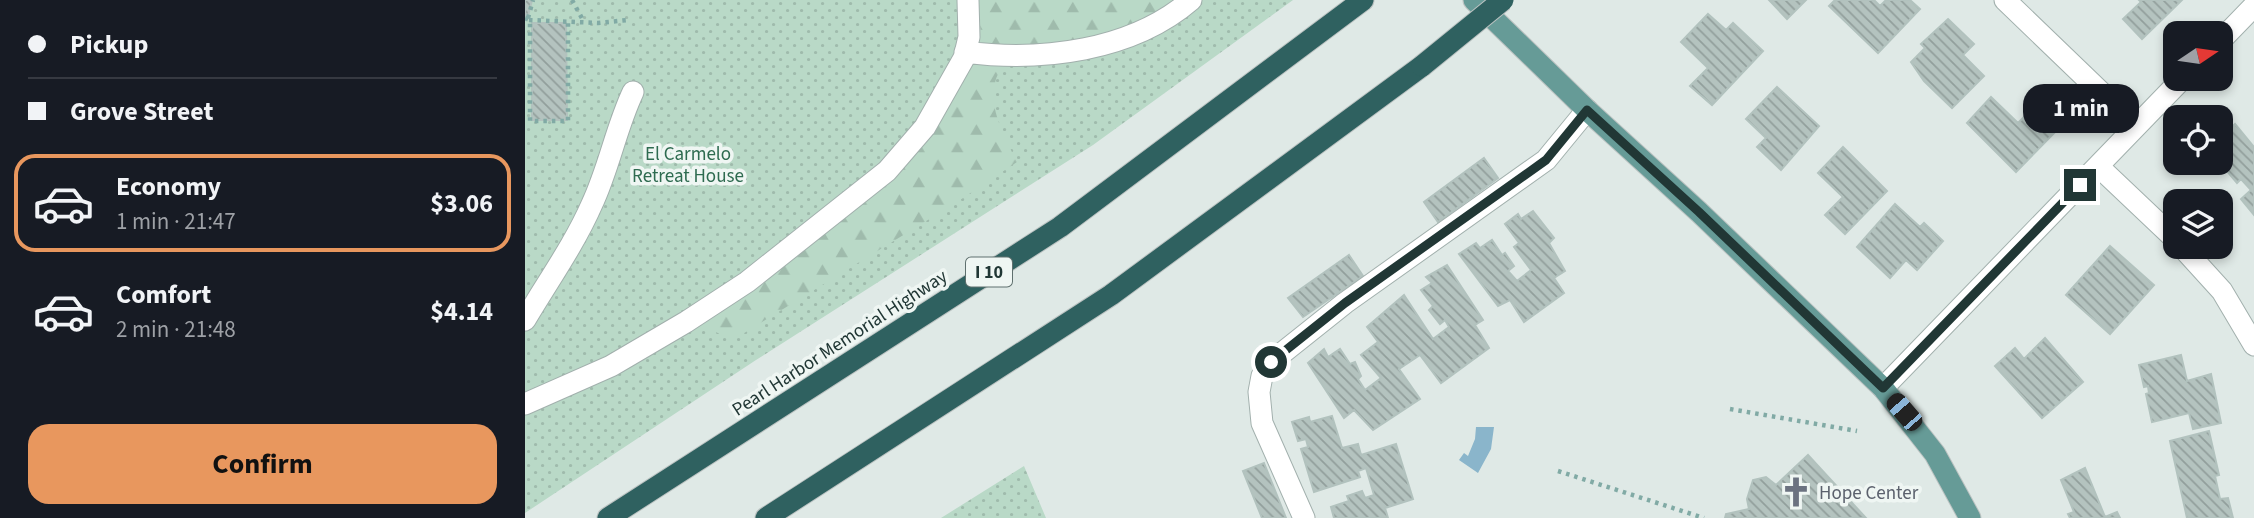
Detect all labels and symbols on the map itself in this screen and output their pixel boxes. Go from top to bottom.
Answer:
north arrow [2163,21,2233,91]
callout: 1 min [2022,83,2138,132]
park label: El Carmelo Retreat House [632,141,744,190]
route end [2064,169,2096,201]
road number: I 10 [966,258,1012,286]
street label: Pearl Harbor Memorial Highway [727,263,953,423]
route start [1255,346,1287,378]
car [1883,389,1926,435]
church icon: Hope Center [1779,475,1813,509]
place label: Hope Center [1819,480,1919,507]

